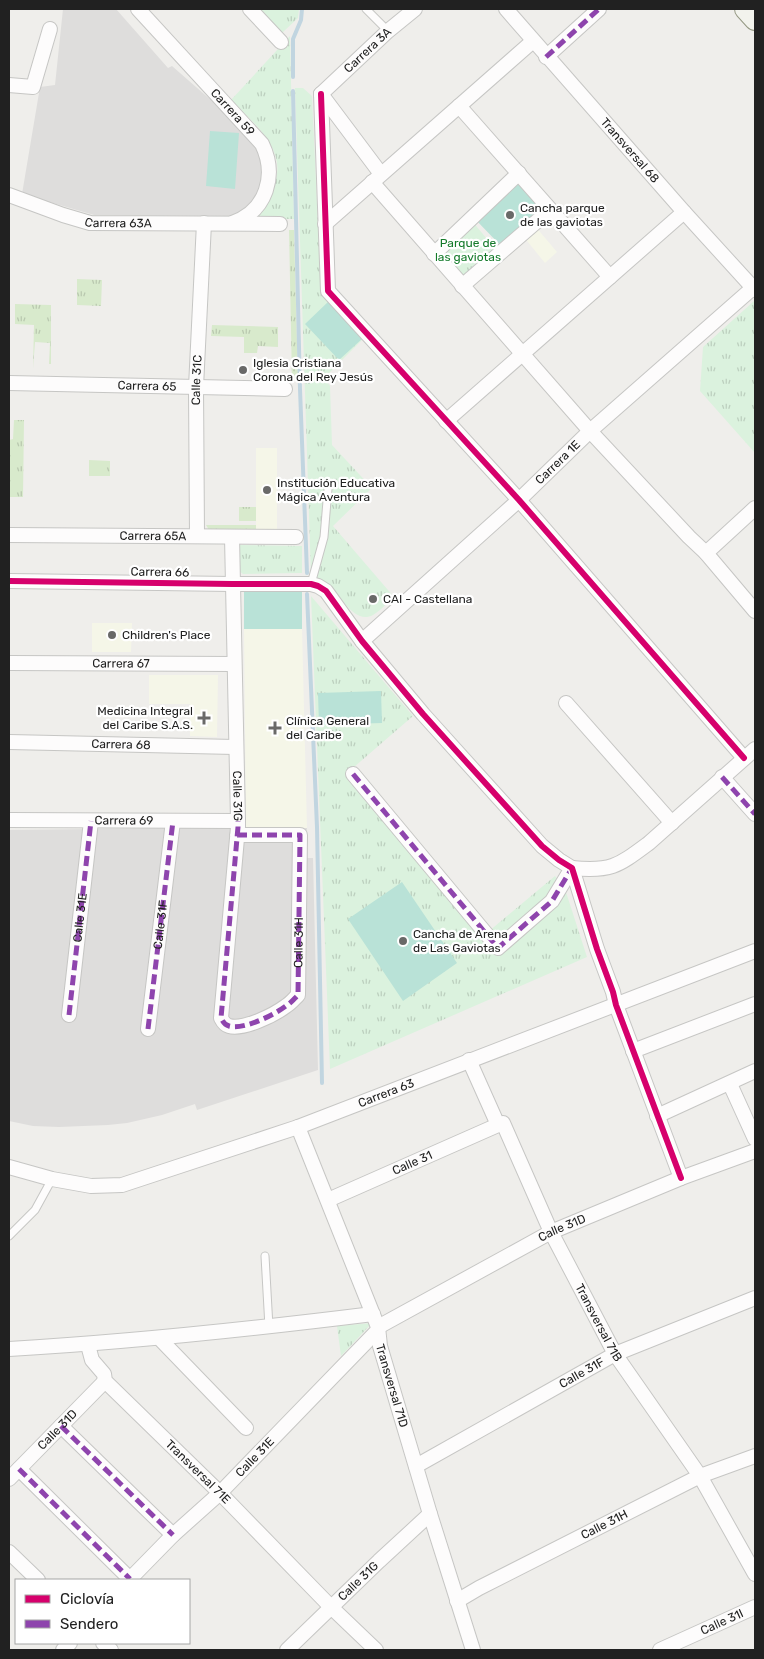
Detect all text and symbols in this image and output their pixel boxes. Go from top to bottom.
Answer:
street label: Carrera 3A [341,25,394,76]
street label: Carrera 59 [208,86,258,138]
street label: Transversal 68 [598,115,662,186]
place label: Cancha parque de las gaviotas [520,201,605,229]
marker: Cancha parque de las gaviotas [504,209,516,221]
street label: Carrera 63A [83,215,152,231]
park label: Parque de las gaviotas [435,236,501,264]
street label: Calle 31C [189,355,205,405]
place label: Iglesia Cristiana Corona del Rey Jesús [253,356,373,384]
marker: Iglesia Cristiana Corona del Rey Jesús [237,364,249,376]
street label: Carrera 65 [117,378,177,394]
street label: Carrera 1E [532,438,583,487]
place label: Institución Educativa Mágica Aventura [277,476,395,504]
marker: Institución Educativa Mágica Aventura [261,484,273,496]
street label: Carrera 65A [120,529,186,543]
street label: Carrera 66 [130,564,190,580]
place label: CAI - Castellana [383,592,472,606]
marker: CAI - Castellana [367,593,379,605]
place label: Children's Place [122,628,211,642]
marker: Children's Place [106,629,118,641]
street label: Carrera 67 [92,656,150,671]
place label: Medicina Integral del Caribe S.A.S. [97,704,193,732]
marker: Medicina Integral del Caribe S.A.S. [197,711,211,725]
place label: Clínica General del Caribe [286,714,369,742]
marker: Clínica General del Caribe [268,721,282,735]
street label: Carrera 68 [91,737,151,752]
street label: Calle 31G [230,771,245,821]
street label: Carrera 69 [95,813,153,828]
street label: Calle 31E [70,892,90,943]
street label: Calle 31F [151,899,170,950]
street label: Calle 31H [291,917,306,968]
place label: Cancha de Arena de Las Gaviotas [413,927,508,955]
marker: Cancha de Arena de Las Gaviotas [397,935,409,947]
street label: Carrera 63 [356,1076,416,1110]
street label: Calle 31 [390,1148,434,1178]
street label: Calle 31D [536,1211,588,1245]
street label: Transversal 71B [572,1281,625,1364]
street label: Transversal 71D [373,1342,411,1429]
street label: Calle 31F [557,1355,606,1391]
street label: Calle 31D [35,1407,80,1453]
street label: Calle 31E [233,1434,277,1480]
street label: Transversal 71E [163,1437,233,1507]
street label: Calle 31H [578,1507,630,1542]
street label: Calle 31G [335,1559,381,1604]
legend [15,1579,190,1644]
text: Ciclovía [60,1590,114,1608]
street label: Calle 31I [698,1606,746,1638]
text: Sendero [60,1615,118,1633]

